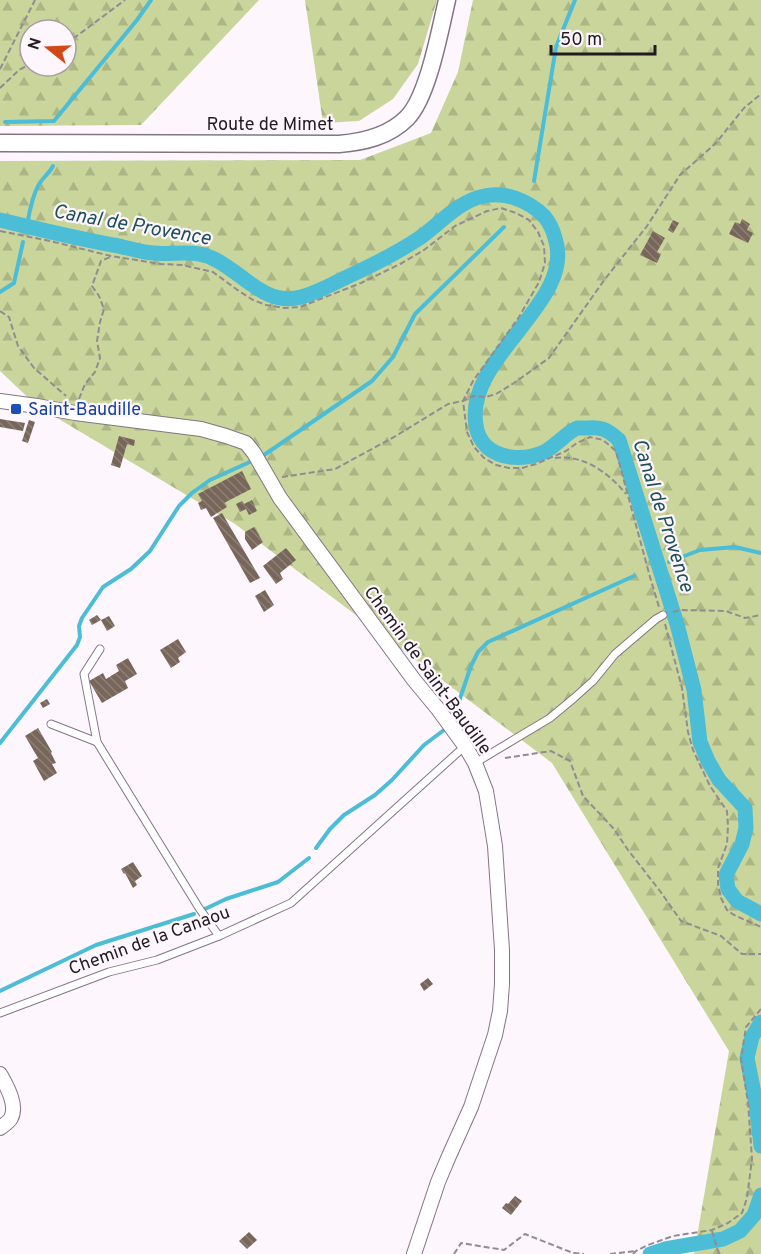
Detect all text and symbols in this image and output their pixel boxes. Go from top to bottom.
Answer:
north arrow [18,18,78,78]
scale bar [551,18,654,56]
text: 50 m [560,29,602,52]
text: N [24,35,47,53]
street label: Route de Mimet [206,114,334,137]
water label: Canal de Provence [51,199,213,253]
place label: Saint-Baudille [28,399,141,422]
marker: Saint-Baudille [9,402,23,416]
water label: Canal de Provence [625,436,699,596]
street label: Chemin de Saint-Baudille [358,582,496,760]
street label: Chemin de la Canaou [66,902,233,981]

